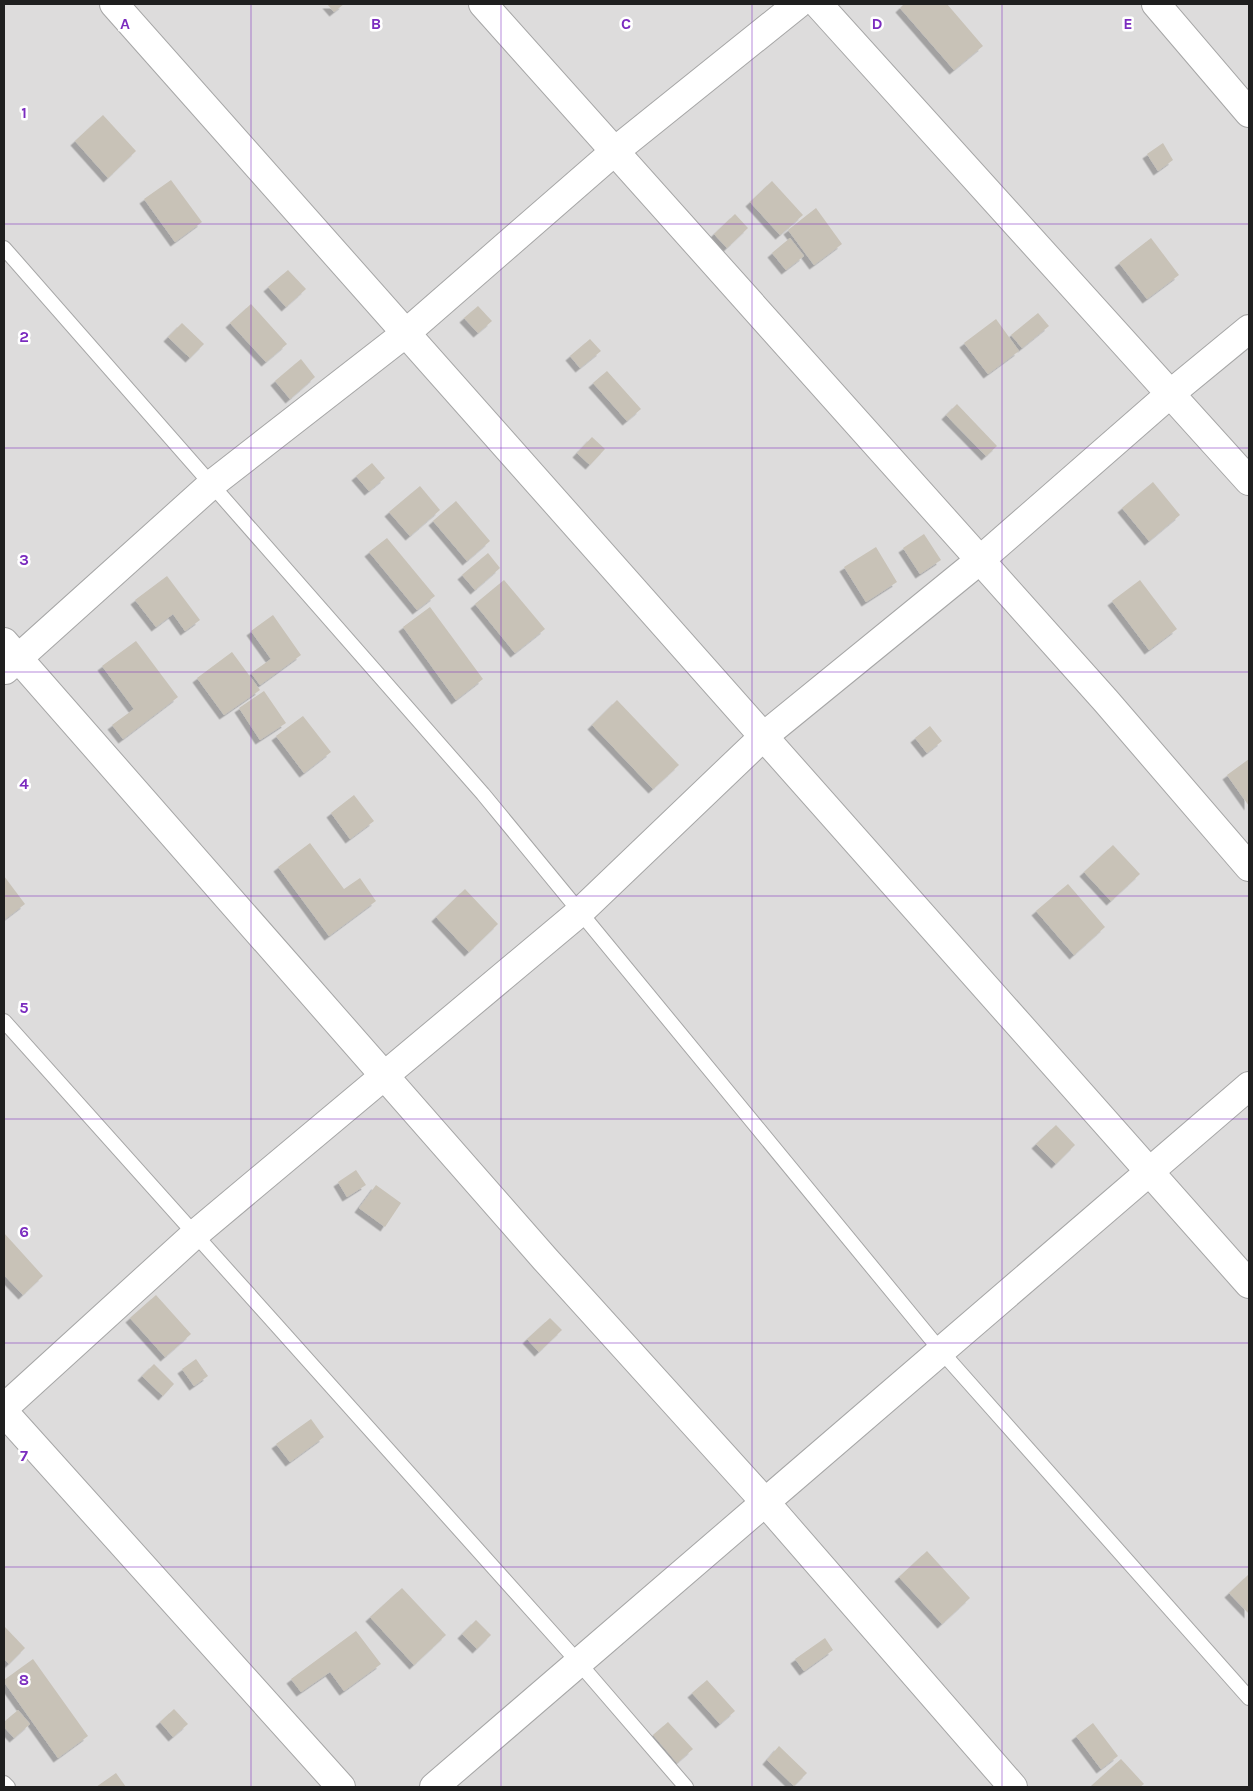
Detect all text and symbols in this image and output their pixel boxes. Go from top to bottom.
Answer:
text: A [120,14,130,33]
text: B [371,14,381,33]
text: C [621,14,631,33]
text: D [872,14,883,33]
text: E [1123,14,1133,33]
text: 1 [21,103,27,122]
text: 2 [19,327,29,346]
text: 3 [19,550,29,569]
text: 4 [19,774,29,793]
text: 5 [19,998,29,1017]
text: 6 [19,1222,29,1241]
text: 7 [20,1446,28,1465]
text: 8 [19,1670,29,1689]

